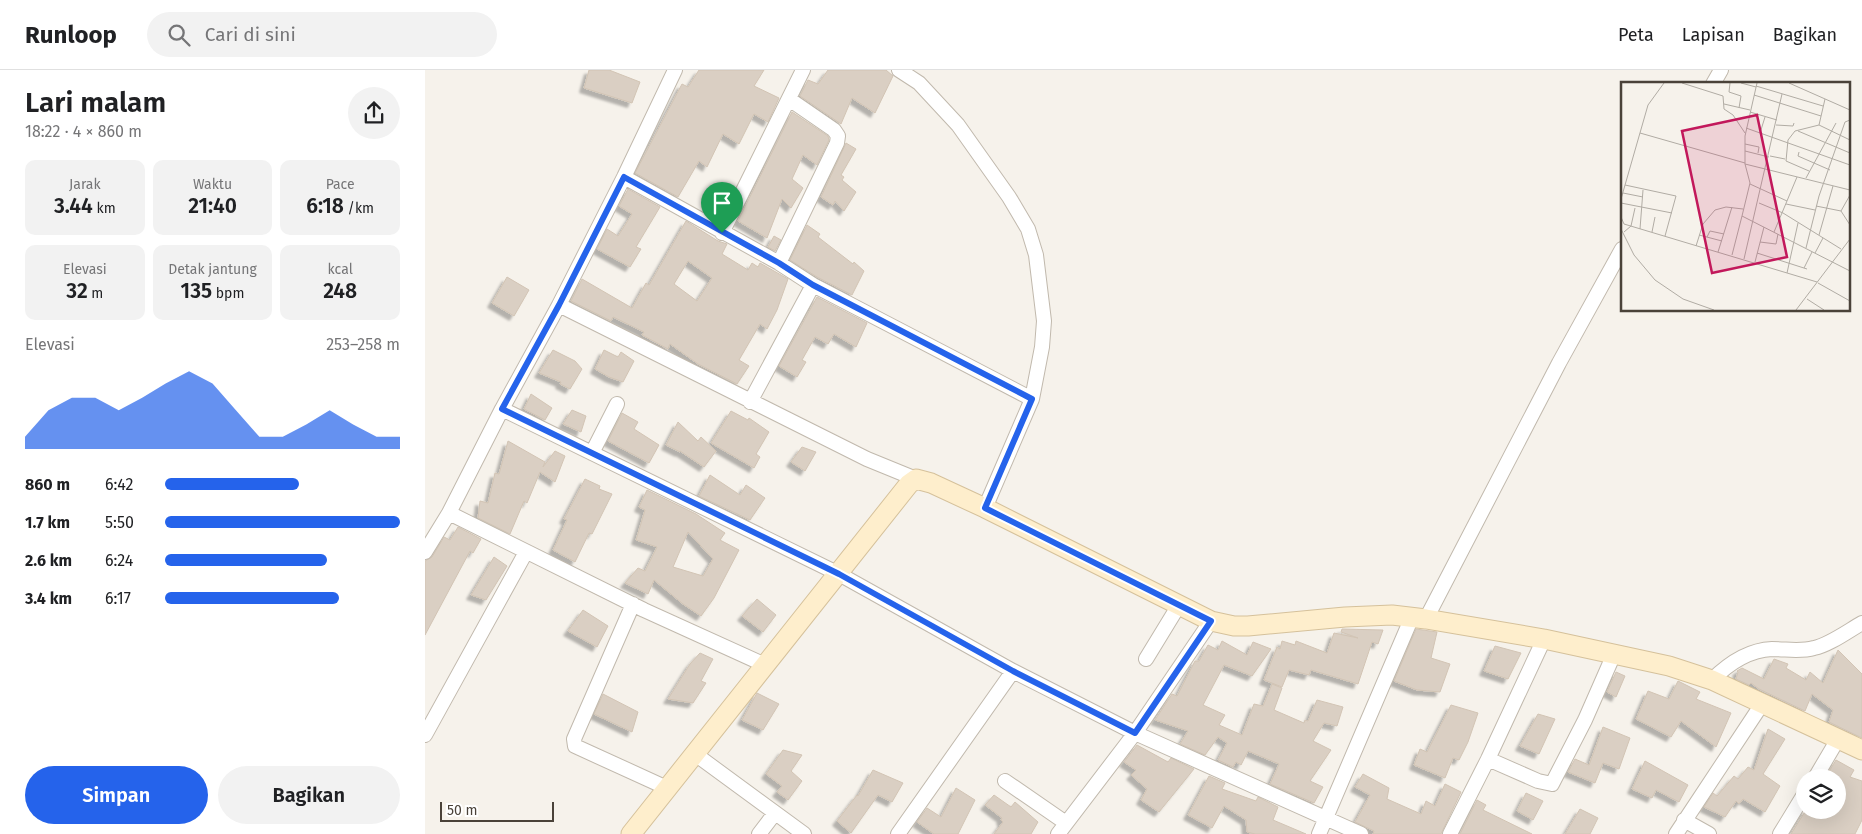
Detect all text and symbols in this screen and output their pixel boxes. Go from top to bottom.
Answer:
search box [147,12,497,57]
text: Runloop [25,21,117,49]
icon: search [165,21,193,49]
text: Cari di sini [205,23,296,46]
text: Peta [1618,24,1654,46]
text: Lapisan [1682,24,1745,46]
text: Bagikan [1773,24,1837,46]
inset map [1621,82,1849,311]
text: Lari malam [25,86,166,119]
button: share [348,87,400,139]
text: 18:22 · 4 × 860 m [25,122,142,141]
text: Jarak [69,176,101,193]
text: Waktu [193,176,232,193]
text: Pace [326,176,355,193]
pin [701,182,743,233]
icon: arrive [708,189,736,217]
text: 3.44 [54,193,93,219]
text: 21:40 [188,193,237,219]
text: 6:18 [306,193,344,219]
text: km [93,200,116,217]
text: /km [344,200,374,217]
text: Elevasi [63,261,107,278]
text: Detak jantung [168,261,257,278]
text: kcal [328,261,353,278]
text: 32 [66,278,88,304]
text: 135 [181,278,212,304]
text: 248 [323,278,357,304]
text: m [88,285,103,302]
text: bpm [212,285,244,302]
text: Elevasi [25,335,75,354]
text: 253–258 m [326,335,400,354]
text: 860 m [25,475,70,494]
text: 6:42 [105,475,133,494]
text: 1.7 km [25,513,70,532]
text: 5:50 [105,513,134,532]
text: 2.6 km [25,551,72,570]
text: 6:24 [105,551,133,570]
text: 3.4 km [25,589,72,608]
text: 6:17 [105,589,131,608]
button: Simpan [25,766,208,824]
button: Bagikan [218,766,400,824]
map controls [1796,769,1846,819]
button: layers [1796,769,1846,819]
scale bar [440,799,554,822]
text: 50 m [447,802,478,819]

